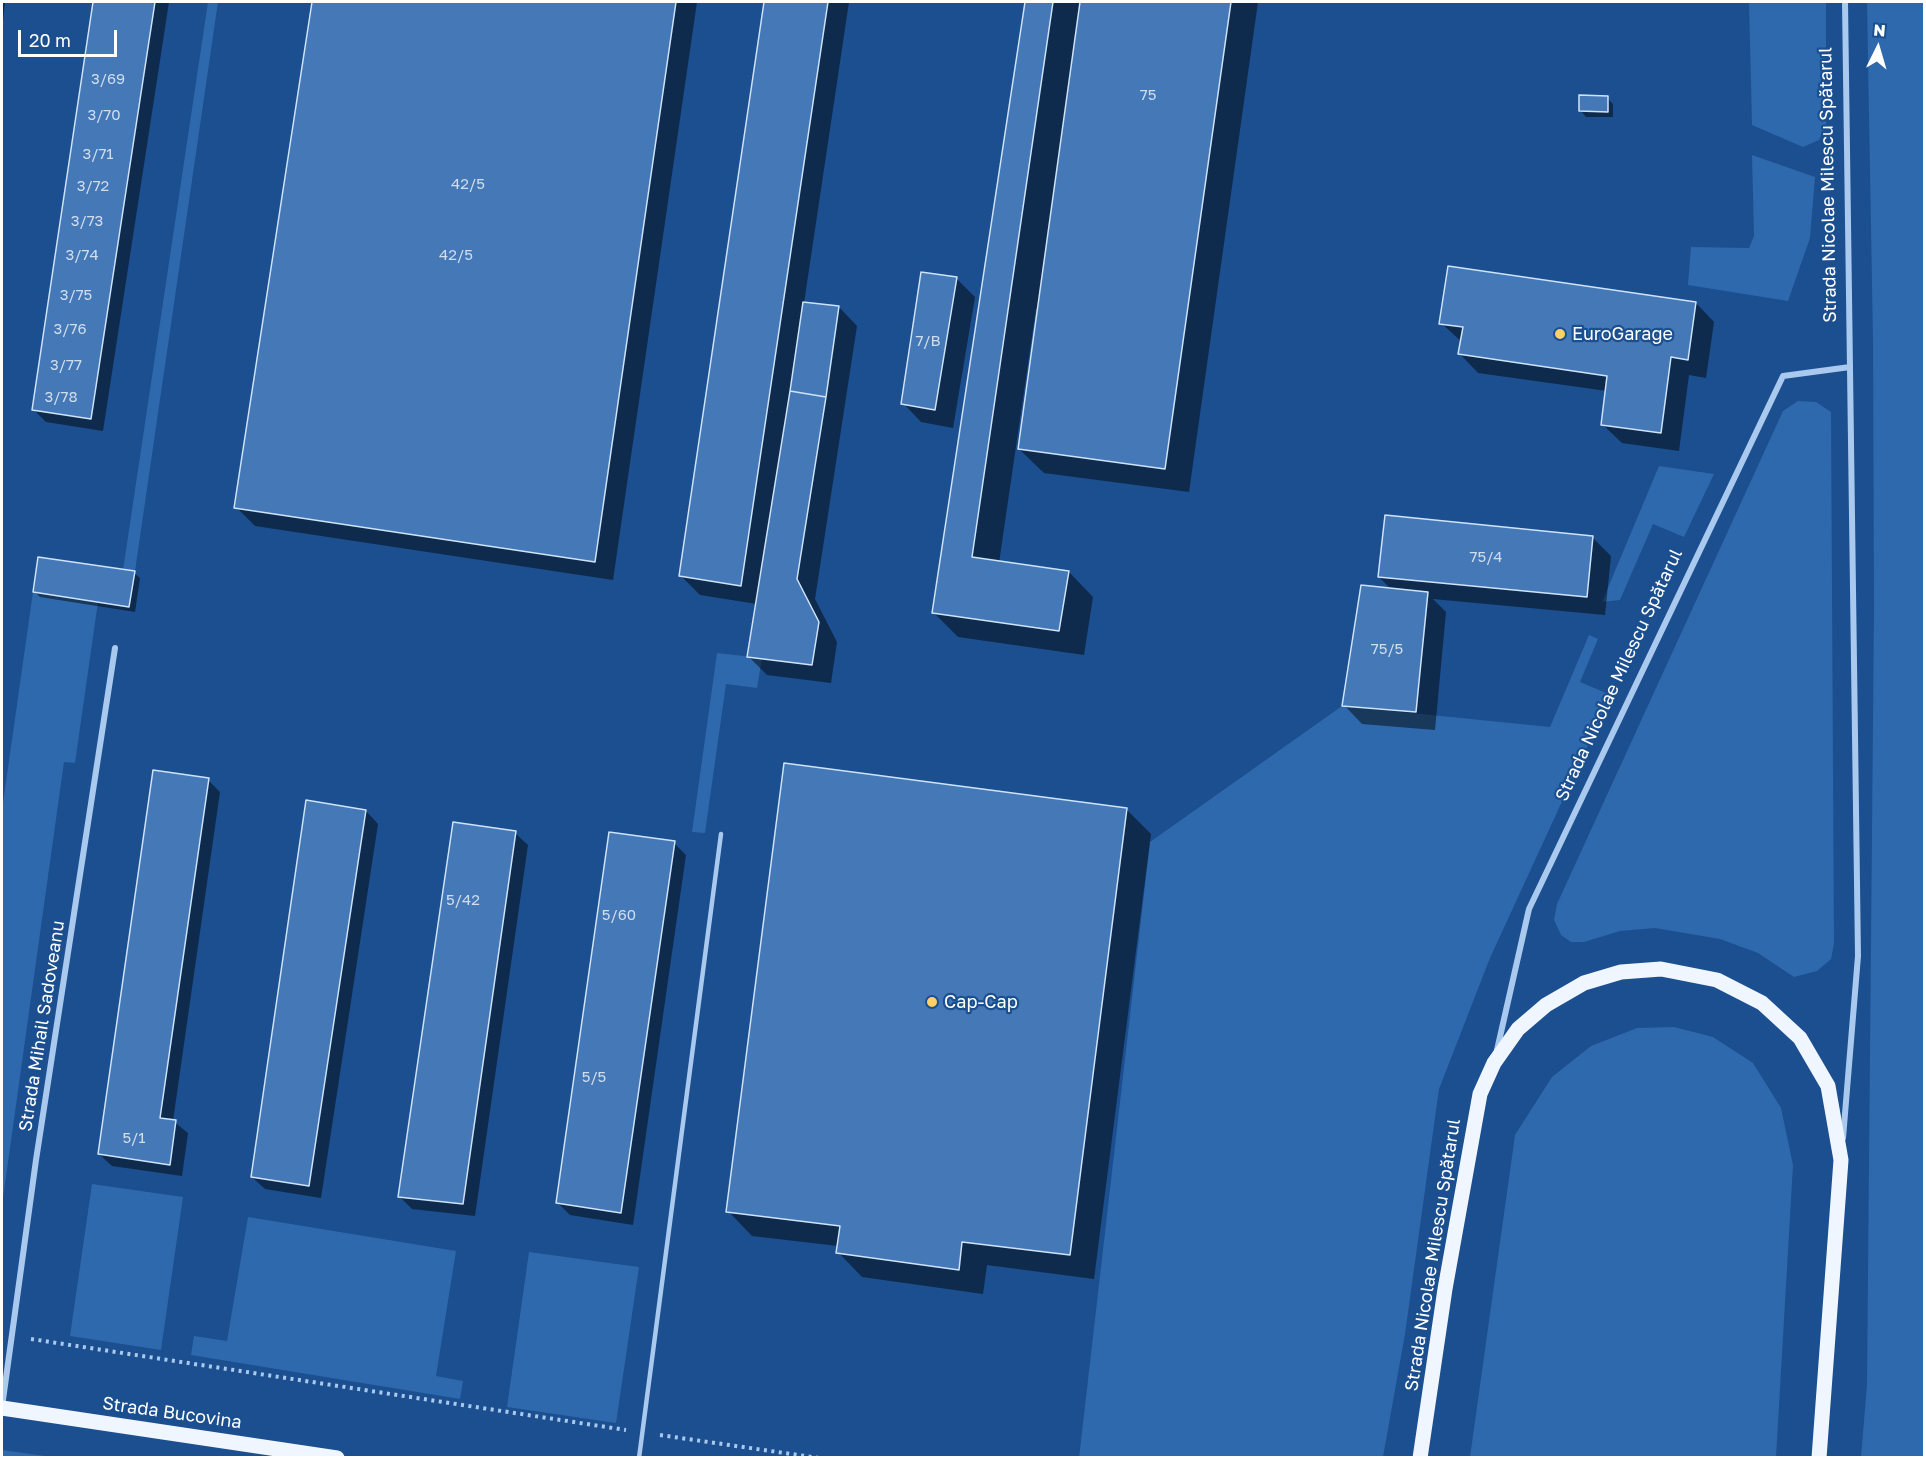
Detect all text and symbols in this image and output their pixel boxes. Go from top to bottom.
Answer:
scale bar [21,18,120,56]
north arrow [1848,18,1908,78]
text: N [1873,20,1886,41]
text: 20 m [29,29,71,51]
street label: Strada Nicolae Milescu Spătarul [1815,47,1841,323]
house number: 3/69 [91,70,125,88]
house number: 75 [1140,86,1156,104]
house number: 3/70 [87,106,121,124]
house number: 3/71 [82,145,114,163]
house number: 42/5 [451,175,485,193]
house number: 3/72 [77,177,109,195]
house number: 3/73 [71,212,103,230]
house number: 3/74 [65,246,99,264]
house number: 42/5 [439,246,473,264]
house number: 3/75 [60,286,92,304]
house number: 3/76 [54,320,86,338]
place label: EuroGarage [1572,323,1673,345]
marker: EuroGarage [1553,327,1567,341]
house number: 7/B [915,332,941,350]
house number: 3/77 [50,356,82,374]
house number: 3/78 [44,388,78,406]
street label: Strada Nicolae Milescu Spătarul [1551,545,1687,805]
house number: 75/4 [1470,548,1502,566]
house number: 75/5 [1371,640,1403,658]
house number: 5/42 [446,891,480,909]
house number: 5/60 [602,906,636,924]
street label: Strada Mihail Sadoveanu [15,919,69,1133]
place label: Cap-Cap [944,991,1018,1013]
marker: Cap-Cap [925,995,939,1009]
house number: 5/5 [582,1068,606,1086]
street label: Strada Nicolae Milescu Spătarul [1401,1117,1465,1393]
house number: 5/1 [122,1129,146,1147]
street label: Strada Bucovina [101,1393,243,1433]

